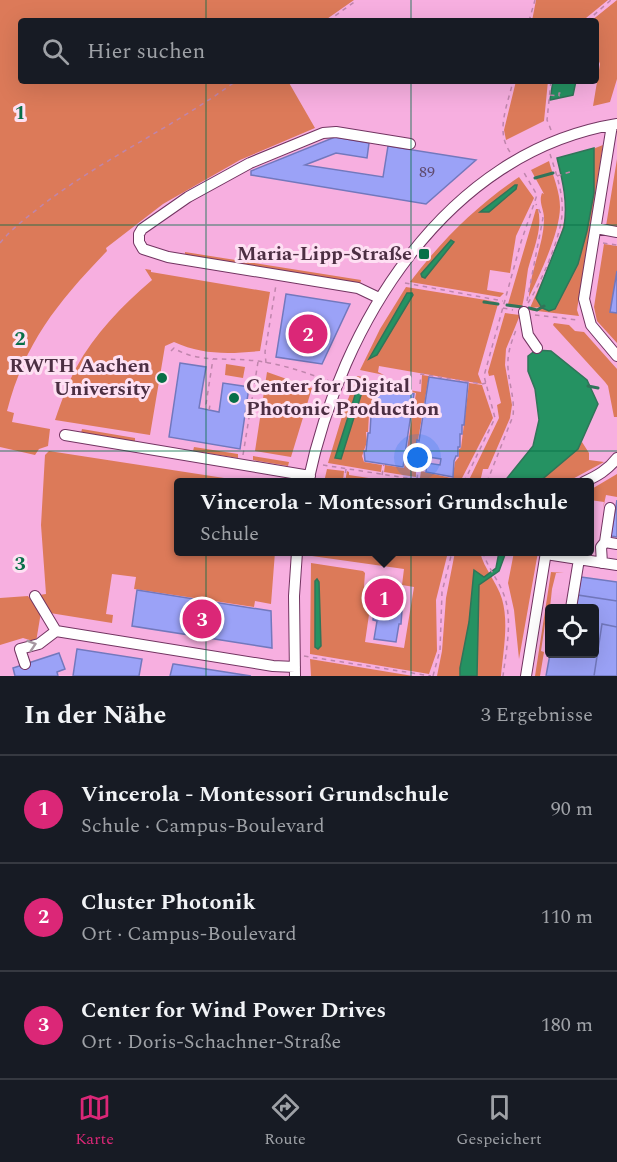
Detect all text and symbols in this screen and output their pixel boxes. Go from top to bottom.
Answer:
search box [18,18,599,84]
icon: search [39,35,72,68]
text: Hier suchen [87,35,205,68]
text: 1 [14,98,26,128]
house number: 89 [419,160,435,184]
place label: Maria-Lipp-Straße [237,239,412,269]
marker: Maria-Lipp-Straße [417,247,431,261]
pin: 2 [288,312,328,356]
text: 2 [14,324,26,354]
place label: RWTH Aachen University [9,351,151,404]
marker: RWTH Aachen University [155,371,169,385]
place label: Center for Digital Photonic Production [246,371,439,424]
marker: Center for Digital Photonic Production [227,391,241,405]
your location [403,443,432,472]
popup [174,478,594,556]
text: Vincerola - Montessori Grundschule [200,486,568,519]
text: Schule [200,519,259,549]
text: 3 [14,549,26,579]
pin: 1 [364,576,404,620]
pin: 3 [182,596,222,642]
map controls [545,604,599,658]
button: locate [545,604,599,658]
one-way arrow [26,640,37,652]
text: In der Nähe [24,695,166,735]
text: 3 Ergebnisse [481,700,593,730]
text: Vincerola - Montessori Grundschule [81,778,449,811]
text: 1 [38,794,49,824]
text: 90 m [551,794,593,824]
text: Schule · Campus-Boulevard [81,811,325,841]
text: Cluster Photonik [81,886,256,919]
text: 2 [38,902,49,932]
text: 110 m [541,902,593,932]
text: Ort · Campus-Boulevard [81,919,297,949]
text: Center for Wind Power Drives [81,994,386,1027]
text: 3 [38,1010,49,1040]
text: 180 m [541,1010,593,1040]
text: Ort · Doris-Schachner-Straße [81,1027,341,1057]
tab: Karte [75,1091,114,1151]
tab: Route [264,1091,306,1151]
tab: Gespeichert [456,1091,542,1151]

